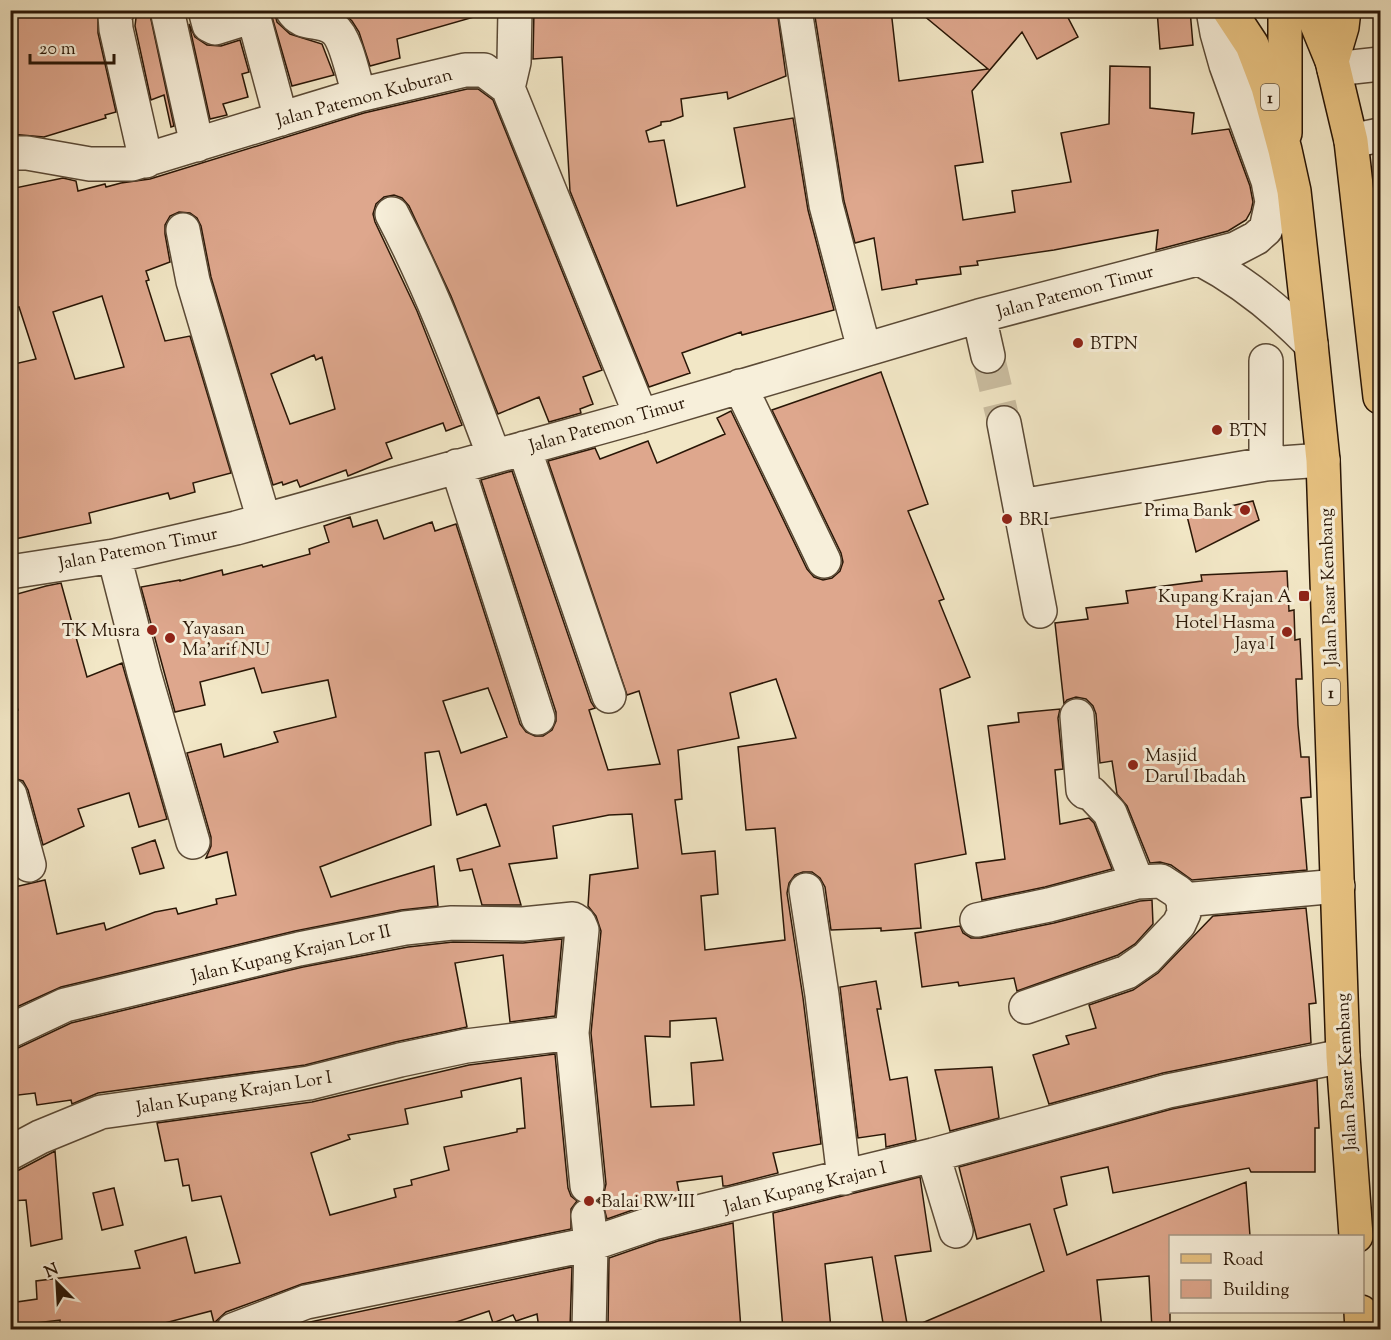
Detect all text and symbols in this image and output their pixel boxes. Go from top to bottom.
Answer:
scale bar [30,27,114,65]
text: 20 m [39,37,76,63]
street label: Jalan Patemon Kuburan [273,63,456,135]
road number: 1 [1261,84,1279,110]
street label: Jalan Patemon Timur [993,259,1157,327]
place label: BTPN [1090,332,1138,358]
marker: BTPN [1071,336,1085,350]
street label: Jalan Patemon Timur [525,391,689,461]
place label: BTN [1229,419,1267,445]
marker: BTN [1210,423,1224,437]
place label: Prima Bank [1144,499,1233,525]
marker: Prima Bank [1238,503,1252,517]
street label: Jalan Pasar Kembang [1314,507,1346,667]
place label: BRI [1019,508,1049,534]
marker: BRI [1000,512,1014,526]
street label: Jalan Patemon Timur [56,522,220,578]
place label: Kupang Krajan A [1158,585,1292,611]
marker: Kupang Krajan A [1297,589,1311,603]
place label: Hotel Hasma Jaya I [1175,611,1275,658]
place label: Yayasan Ma'arif NU [182,617,270,664]
place label: TK Musra [62,619,140,645]
marker: TK Musra [145,623,159,637]
marker: Hotel Hasma Jaya I [1280,625,1294,639]
marker: Yayasan Ma'arif NU [163,631,177,645]
road number: 1 [1322,679,1340,705]
place label: Masjid Darul Ibadah [1145,744,1247,791]
marker: Masjid Darul Ibadah [1126,758,1140,772]
street label: Jalan Kupang Krajan Lor II [188,919,394,991]
street label: Jalan Pasar Kembang [1331,992,1365,1152]
street label: Jalan Kupang Krajan Lor I [134,1066,334,1122]
street label: Jalan Kupang Krajan I [721,1156,890,1222]
place label: Balai RW III [601,1190,695,1216]
marker: Balai RW III [582,1194,596,1208]
legend [1169,1235,1364,1313]
text: Road [1223,1248,1263,1274]
north arrow [27,1253,87,1313]
text: N [41,1258,63,1285]
text: Building [1223,1278,1289,1304]

